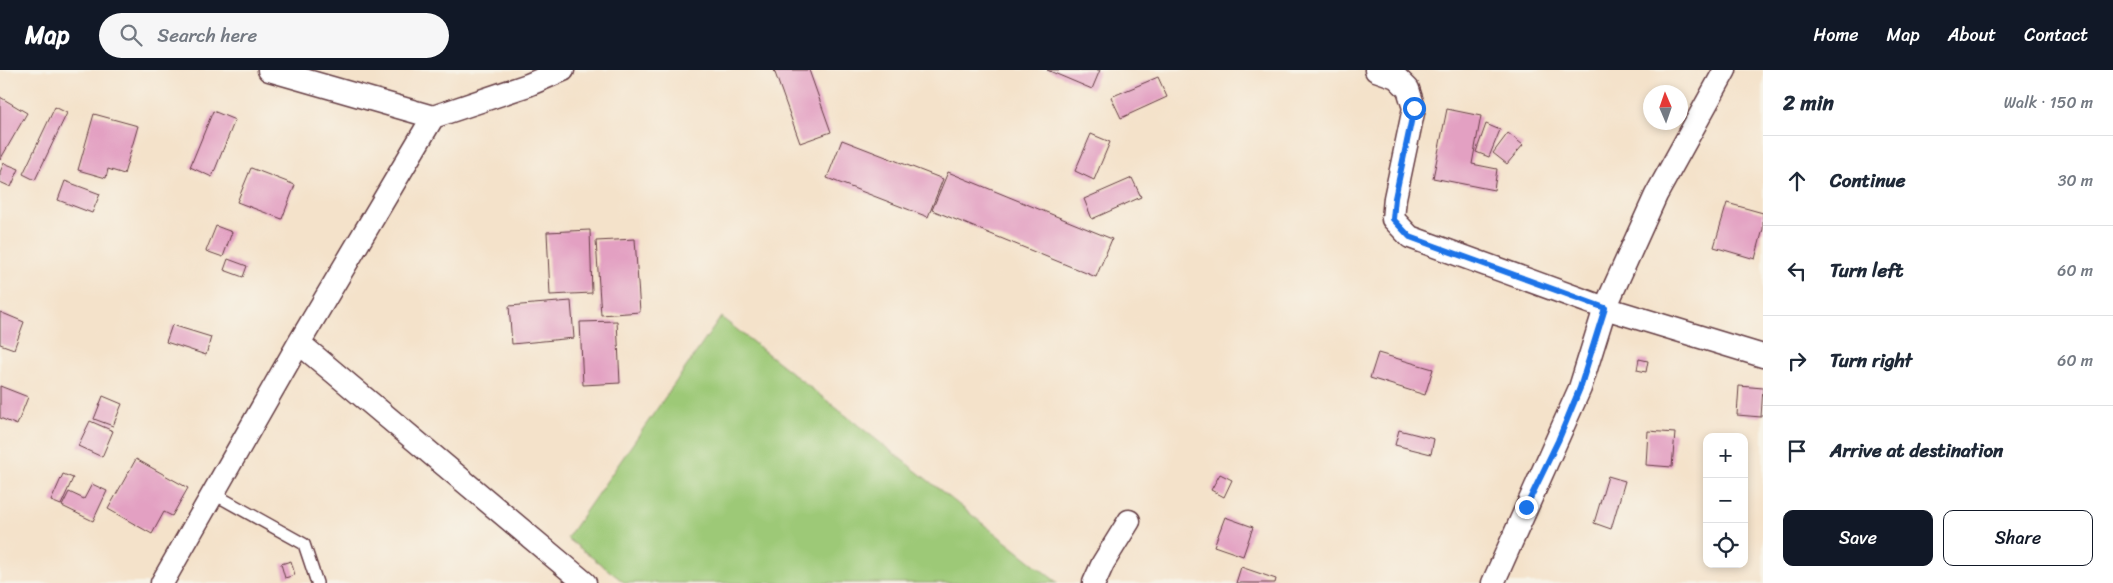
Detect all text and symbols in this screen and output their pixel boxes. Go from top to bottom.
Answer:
search box [99,13,449,58]
text: Map [25,14,69,56]
text: Search here [157,19,257,52]
text: Home [1814,19,1859,51]
text: Map [1887,19,1920,51]
text: About [1948,19,1996,51]
text: Contact [2024,19,2088,51]
icon: search [117,21,145,49]
text: 2 min [1783,84,1834,122]
north arrow [1643,85,1688,130]
text: Walk · 150 m [2004,88,2093,117]
route start [1403,97,1426,120]
text: Continue [1830,164,1906,197]
text: 30 m [2058,166,2093,195]
icon: ahead [1783,167,1811,195]
text: Turn left [1830,254,1903,287]
text: 60 m [2057,256,2093,285]
icon: left [1783,257,1811,285]
text: Turn right [1830,344,1912,377]
text: 60 m [2057,346,2093,375]
icon: right [1783,347,1811,375]
map controls [1703,433,1748,568]
button: + [1703,433,1748,478]
text: Arrive at destination [1830,434,2003,467]
icon: arrive [1783,437,1811,465]
button: − [1703,478,1748,523]
route end [1515,496,1538,519]
button: Save [1783,510,1933,566]
button: Share [1943,510,2093,566]
button: locate [1703,523,1748,568]

